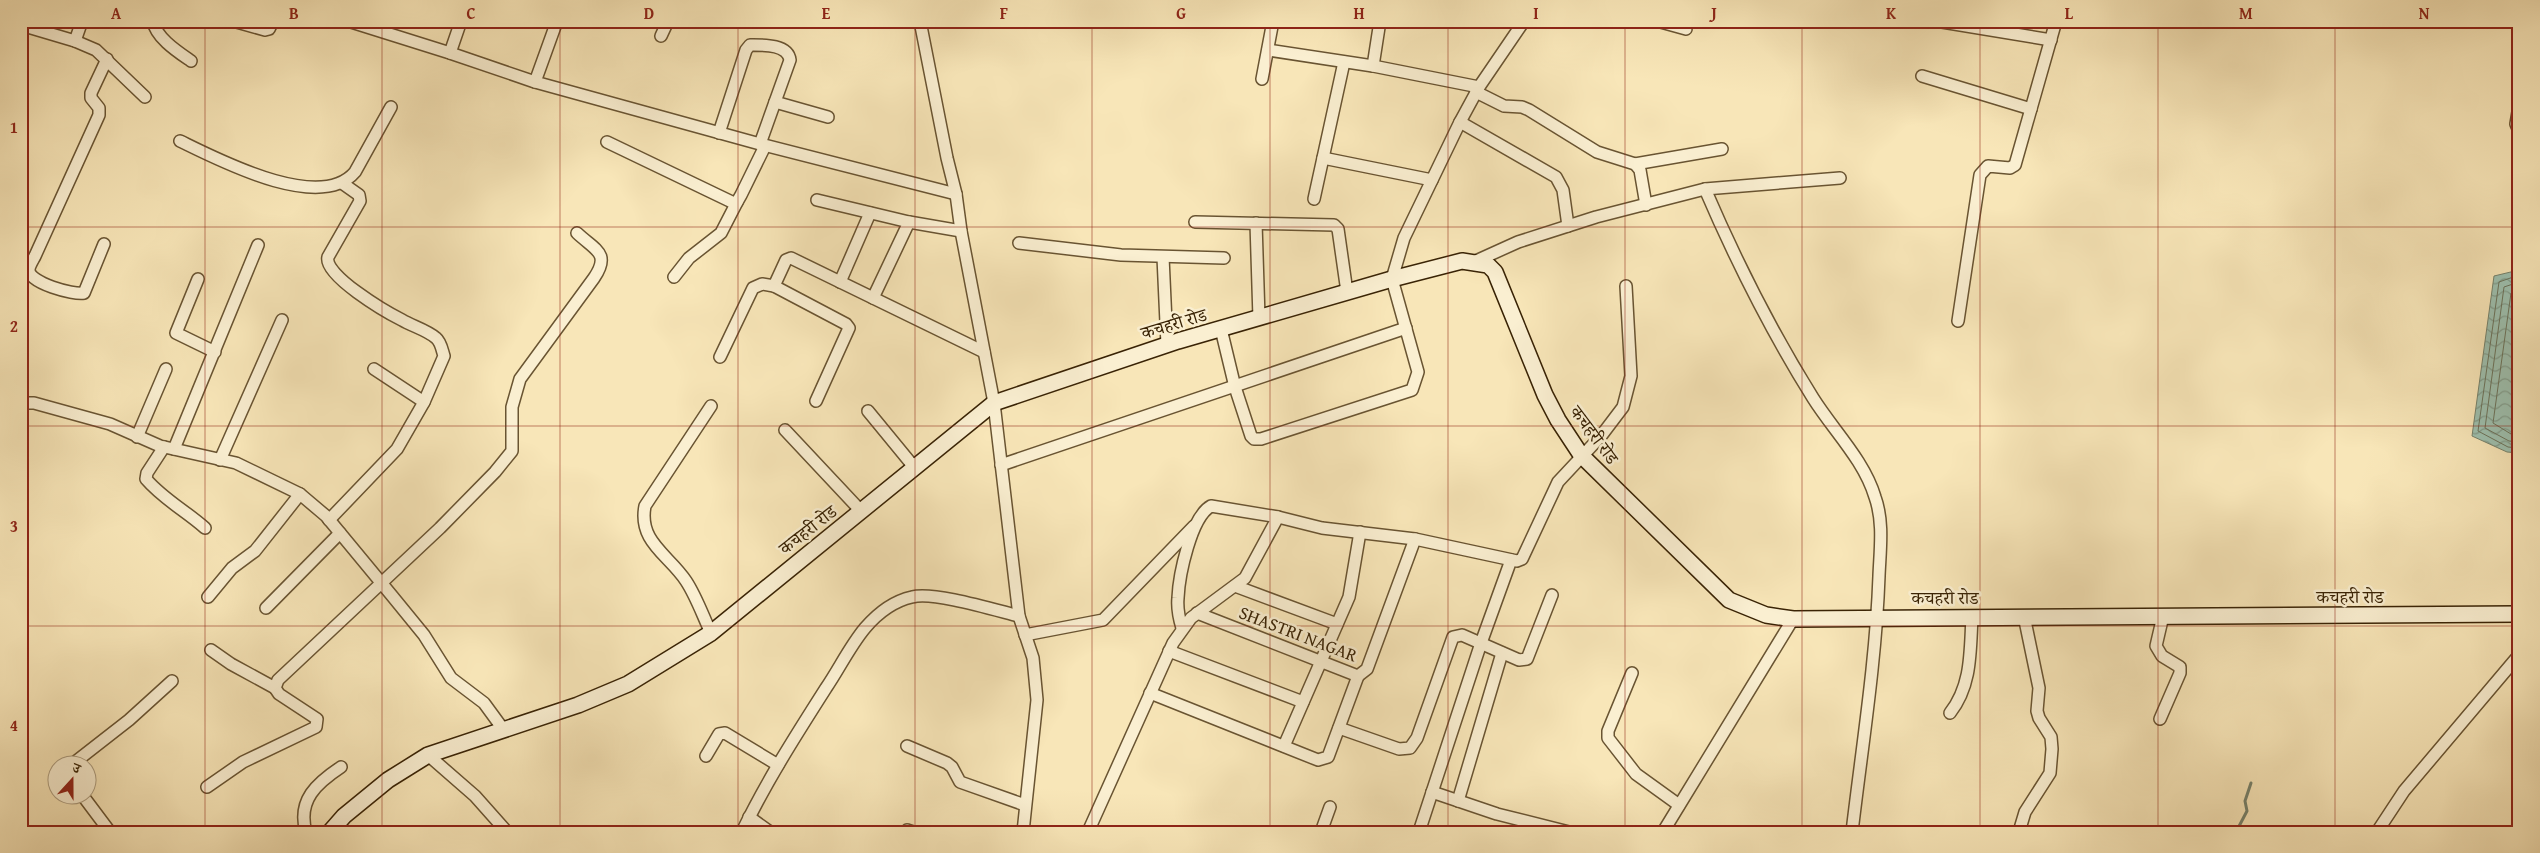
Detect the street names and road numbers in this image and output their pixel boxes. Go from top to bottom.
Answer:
street label: कचहरी रोड [1137,300,1212,347]
street label: कचहरी रोड [1563,399,1626,471]
street label: कचहरी रोड [772,497,844,562]
street label: कचहरी रोड [2315,583,2385,610]
street label: कचहरी रोड [1910,584,1980,611]
street label: SHASTRI NAGAR [1235,599,1362,669]

